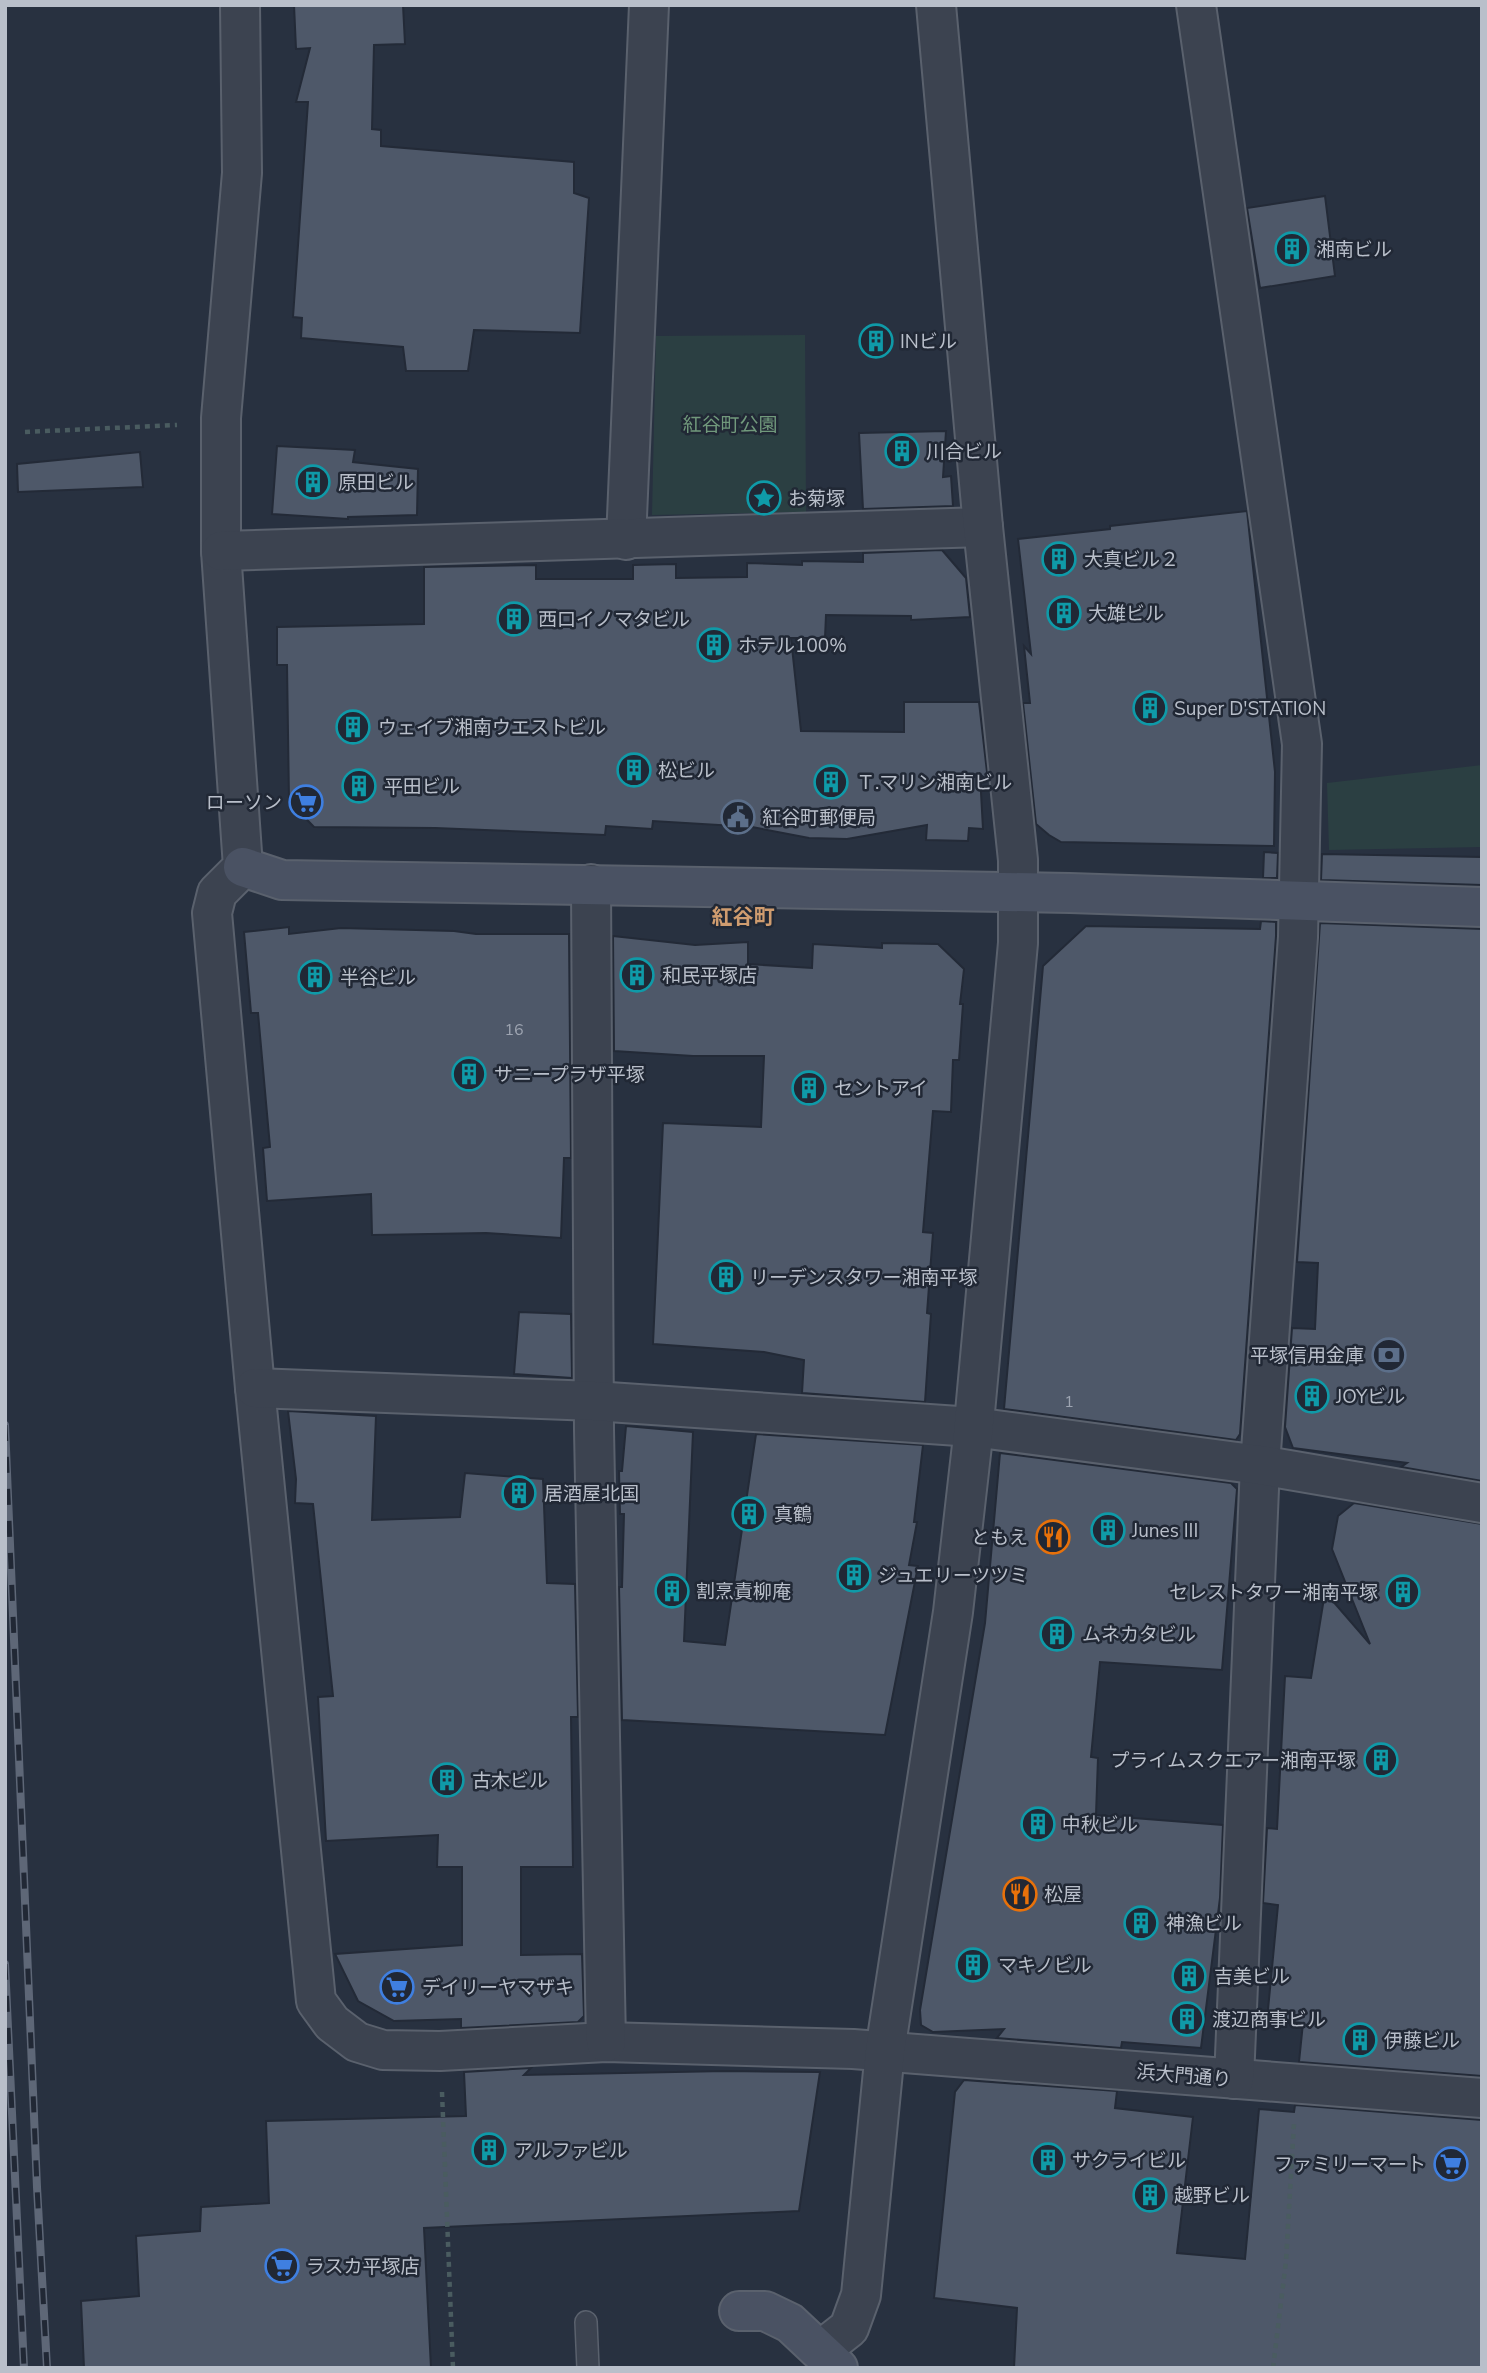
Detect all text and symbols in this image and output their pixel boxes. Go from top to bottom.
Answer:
building icon: 湘南ビル [1273,230,1311,268]
place label: 湘南ビル [1316,237,1392,263]
building icon: INビル [857,322,895,360]
place label: INビル [900,329,957,355]
park label: 紅谷町公園 [682,412,778,438]
building icon: 川合ビル [883,432,921,470]
place label: 川合ビル [926,439,1002,465]
building icon: 原田ビル [294,463,332,501]
place label: 原田ビル [338,470,414,496]
place icon: お菊塚 [745,479,783,517]
place label: お菊塚 [788,486,845,512]
building icon: 大真ビル２ [1040,540,1078,578]
place label: 大真ビル２ [1084,547,1179,573]
building icon: 大雄ビル [1045,594,1083,632]
building icon: 西口イノマタビル [495,600,533,638]
place label: 大雄ビル [1088,601,1164,627]
place label: 西口イノマタビル [538,607,690,633]
building icon: ホテル100% [695,626,733,664]
place label: ホテル100% [738,633,847,659]
building icon: Super D'STATION [1131,689,1169,727]
place label: Super D'STATION [1174,696,1326,722]
building icon: ウェイブ湘南ウエストビル [334,708,372,746]
place label: ウェイブ湘南ウエストビル [378,715,606,741]
building icon: 松ビル [615,751,653,789]
place label: 松ビル [658,758,715,784]
building icon: Ｔ.マリン湘南ビル [812,763,850,801]
building icon: 平田ビル [340,767,378,805]
place label: Ｔ.マリン湘南ビル [856,770,1012,796]
place label: 平田ビル [384,774,460,800]
supermarket icon: ローソン [287,783,325,821]
place label: ローソン [206,790,282,816]
public building icon: 紅谷町郵便局 [719,798,757,836]
place label: 紅谷町郵便局 [762,805,876,831]
district label: 紅谷町 [712,903,775,931]
building icon: 和民平塚店 [618,956,656,994]
building icon: 半谷ビル [296,958,334,996]
place label: 和民平塚店 [662,963,757,989]
place label: 半谷ビル [340,965,416,991]
house number: 16 [504,1019,524,1041]
building icon: サニープラザ平塚 [450,1055,488,1093]
place label: サニープラザ平塚 [494,1062,645,1088]
building icon: セントアイ [790,1069,828,1107]
place label: セントアイ [834,1076,928,1102]
building icon: リーデンスタワー湘南平塚 [707,1258,745,1296]
place label: リーデンスタワー湘南平塚 [750,1265,978,1291]
bank icon: 平塚信用金庫 [1370,1336,1408,1374]
place label: 平塚信用金庫 [1250,1343,1364,1369]
building icon: JOYビル [1293,1377,1331,1415]
place label: JOYビル [1335,1384,1405,1410]
house number: 1 [1064,1391,1074,1413]
building icon: 居酒屋北国 [500,1474,538,1512]
place label: 居酒屋北国 [544,1481,639,1507]
building icon: 真鶴 [730,1495,768,1533]
place label: 真鶴 [774,1502,812,1528]
building icon: Junes III [1089,1511,1127,1549]
restaurant icon: ともえ [1034,1518,1072,1556]
place label: Junes III [1131,1518,1198,1544]
place label: ともえ [971,1525,1028,1551]
building icon: ジュエリーツツミ [835,1556,873,1594]
place label: ジュエリーツツミ [878,1563,1028,1589]
building icon: 割烹責柳庵 [653,1572,691,1610]
building icon: セレストタワー湘南平塚 [1384,1573,1422,1611]
place label: 割烹責柳庵 [696,1579,791,1605]
place label: セレストタワー湘南平塚 [1169,1580,1378,1606]
building icon: ムネカタビル [1038,1615,1076,1653]
place label: ムネカタビル [1082,1622,1196,1648]
building icon: プライムスクエアー湘南平塚 [1362,1741,1400,1779]
place label: プライムスクエアー湘南平塚 [1111,1748,1356,1774]
building icon: 古木ビル [428,1761,466,1799]
place label: 古木ビル [472,1768,548,1794]
building icon: 中秋ビル [1019,1805,1057,1843]
place label: 中秋ビル [1062,1812,1138,1838]
restaurant icon: 松屋 [1001,1875,1039,1913]
place label: 松屋 [1044,1882,1082,1908]
building icon: 神漁ビル [1122,1904,1160,1942]
place label: 神漁ビル [1166,1911,1242,1937]
building icon: マキノビル [954,1946,992,1984]
place label: マキノビル [998,1953,1092,1979]
building icon: 吉美ビル [1170,1957,1208,1995]
place label: 吉美ビル [1214,1964,1290,1990]
supermarket icon: デイリーヤマザキ [378,1968,416,2006]
place label: デイリーヤマザキ [422,1975,574,2001]
building icon: 渡辺商事ビル [1168,2000,1206,2038]
place label: 渡辺商事ビル [1212,2007,1326,2033]
building icon: 伊藤ビル [1341,2021,1379,2059]
place label: 伊藤ビル [1384,2028,1460,2054]
street label: 浜大門通り [1135,2059,1232,2093]
building icon: アルファビル [470,2131,508,2169]
place label: アルファビル [514,2138,628,2164]
building icon: サクライビル [1029,2141,1067,2179]
supermarket icon: ファミリーマート [1432,2145,1470,2183]
place label: サクライビル [1072,2148,1186,2174]
place label: ファミリーマート [1274,2152,1426,2178]
building icon: 越野ビル [1131,2176,1169,2214]
place label: 越野ビル [1174,2183,1250,2209]
supermarket icon: ラスカ平塚店 [263,2247,301,2285]
place label: ラスカ平塚店 [306,2254,420,2280]

